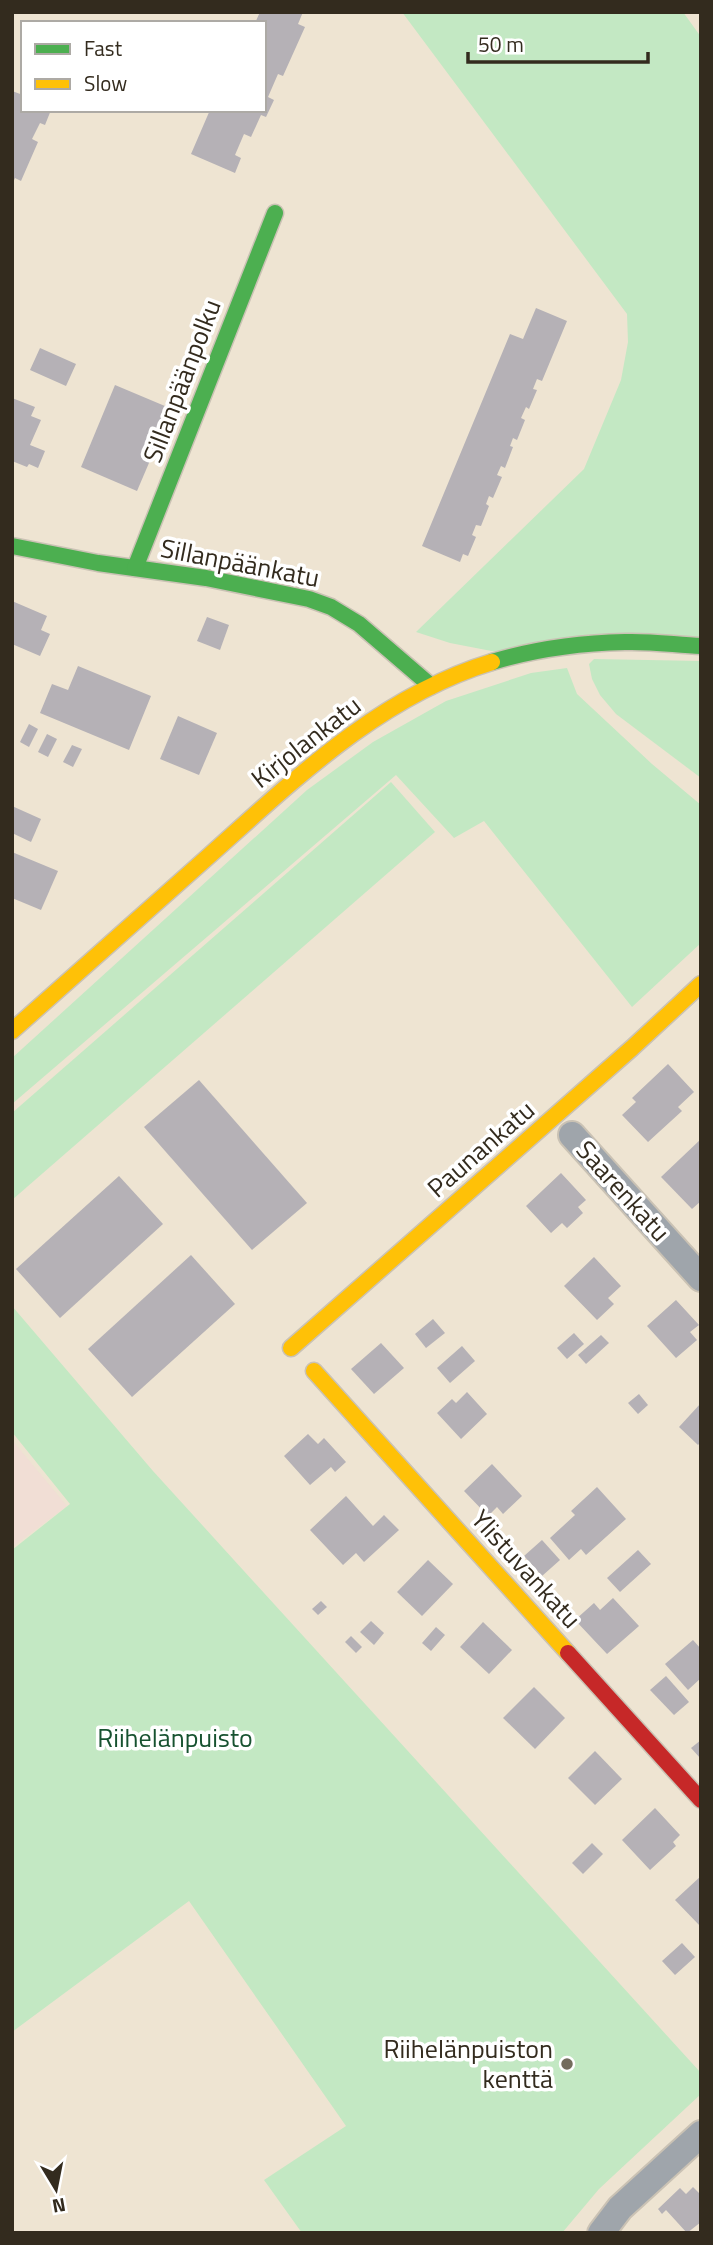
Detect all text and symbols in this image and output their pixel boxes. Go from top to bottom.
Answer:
legend [21,21,266,112]
scale bar [468,21,648,65]
text: 50 m [478,28,524,60]
text: Fast [84,32,123,64]
text: Slow [84,67,127,99]
street label: Sillanpäänpolku [132,293,231,468]
street label: Sillanpäänkatu [157,528,323,597]
street label: Kirjolankatu [242,686,369,797]
street label: Paunankatu [418,1091,543,1206]
street label: Saarenkatu [567,1131,679,1250]
street label: Ylistuvankatu [462,1500,590,1637]
park label: Riihelänpuisto [97,1718,253,1757]
place label: Riihelänpuiston kenttä [383,2029,553,2098]
marker: Riihelänpuiston kenttä [559,2056,575,2072]
north arrow [21,2154,91,2224]
text: N [50,2191,68,2222]

